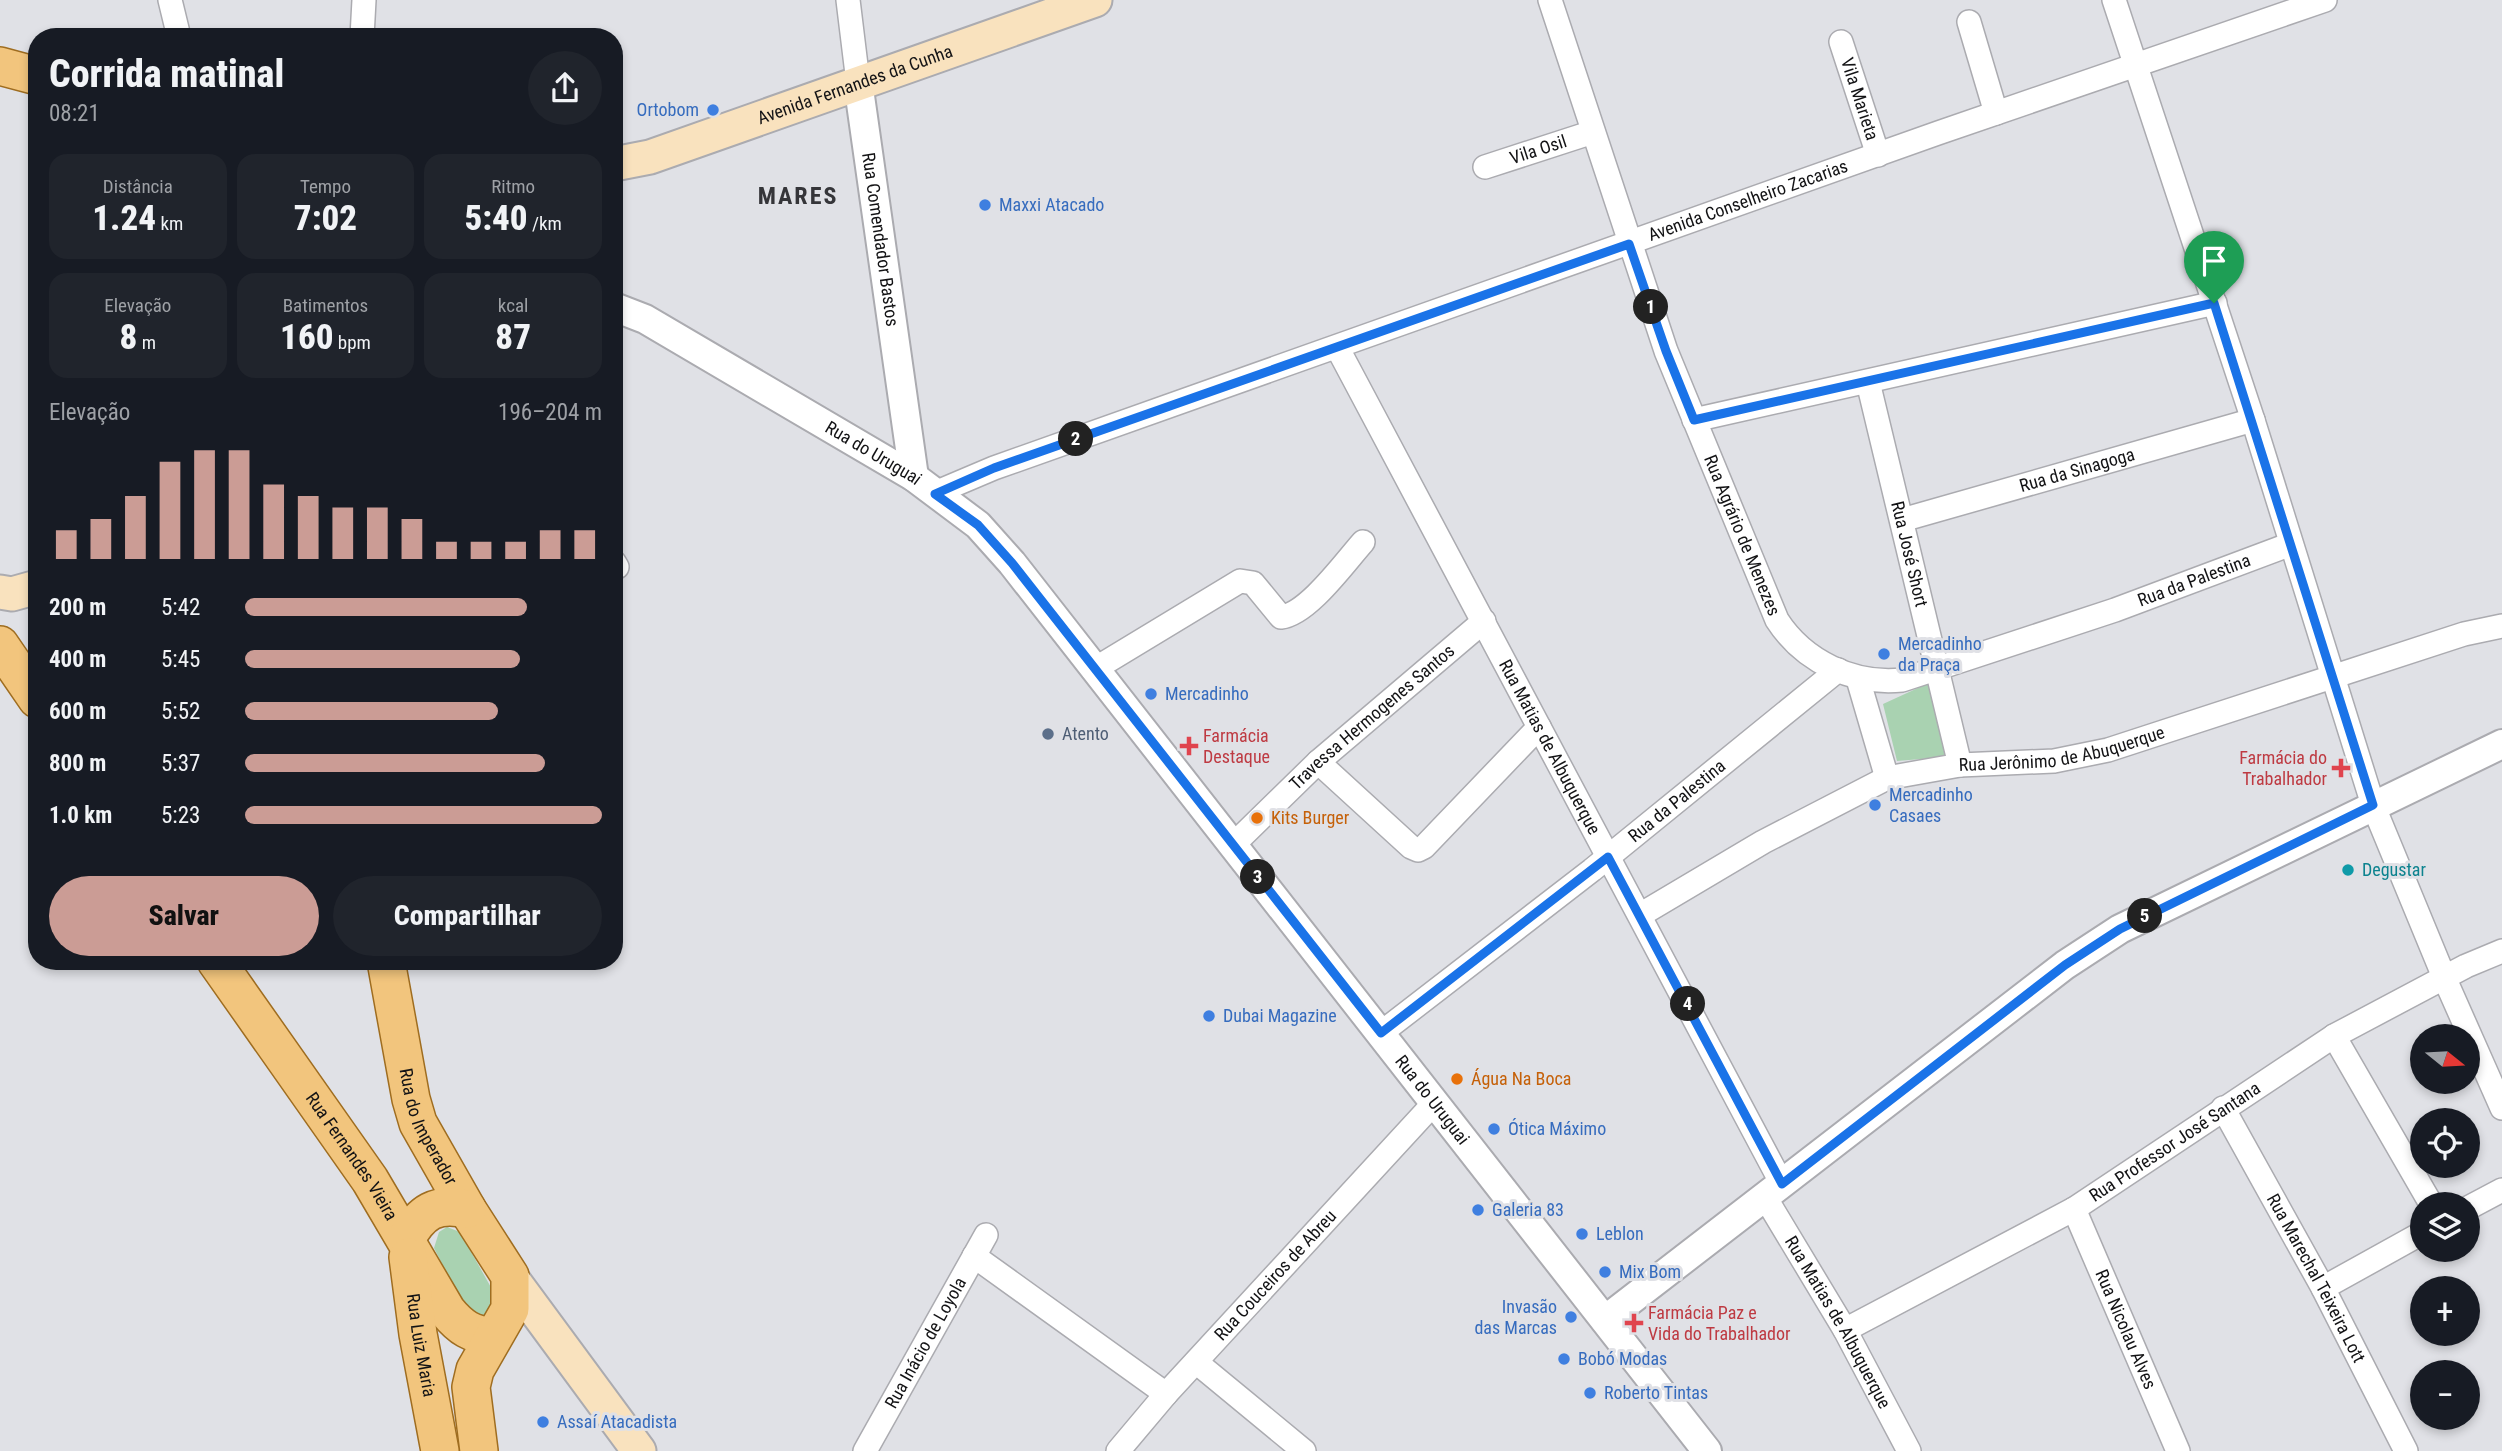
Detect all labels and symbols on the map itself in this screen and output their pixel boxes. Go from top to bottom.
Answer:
street label: Avenida Fernandes da Cunha [754,40,955,128]
street label: Vila Marieta [1837,55,1883,143]
place label: Ortobom [637,99,699,120]
marker: Ortobom [705,102,721,118]
street label: Vila Osil [1507,130,1569,168]
street label: Rua Comendador Bastos [858,151,904,328]
street label: Avenida Conselheiro Zacarias [1645,155,1850,245]
district label: MARES [758,182,838,210]
place label: Maxxi Atacado [999,194,1104,215]
marker: Maxxi Atacado [977,197,993,213]
pin [2184,231,2244,303]
pin: 1 [1634,290,1668,324]
street label: Rua do Uruguai [822,416,926,489]
pin: 2 [1058,422,1094,457]
street label: Rua da Sinagoga [2017,443,2137,496]
street label: Rua Agrário de Menezes [1700,452,1785,619]
street label: Rua José Short [1887,499,1933,609]
street label: Rua da Palestina [2135,549,2253,611]
place label: Mercadinho da Praça [1898,633,1982,675]
street label: Travessa Hermogenes Santos [1285,640,1458,794]
marker: Mercadinho da Praça [1876,646,1892,662]
street label: Rua Matias de Albuquerque [1495,656,1605,838]
place label: Mercadinho [1165,683,1249,704]
marker: Mercadinho [1143,686,1159,702]
street label: Rua Jerônimo de Abuquerque [1958,721,2167,775]
place label: Atento [1062,723,1109,744]
place label: Farmácia Destaque [1203,725,1270,767]
marker: Atento [1040,726,1056,742]
marker: Farmácia Destaque [1181,738,1197,754]
place label: Farmácia do Trabalhador [2239,747,2328,789]
street label: Rua da Palestina [1624,755,1729,846]
marker: Farmácia do Trabalhador [2333,760,2349,776]
place label: Mercadinho Casaes [1889,784,1973,826]
marker: Mercadinho Casaes [1867,797,1883,813]
place label: Kits Burger [1271,807,1350,828]
marker: Kits Burger [1249,810,1265,826]
place label: Degustar [2362,859,2426,880]
pin: 3 [1240,860,1276,894]
marker: Degustar [2340,862,2356,878]
pin: 5 [2128,898,2162,934]
pin: 4 [1670,986,1706,1021]
place label: Dubai Magazine [1223,1005,1337,1026]
marker: Dubai Magazine [1201,1008,1217,1024]
north arrow [2410,1024,2480,1094]
street label: Rua do Uruguai [1391,1051,1474,1149]
street label: Rua do Imperador [396,1066,462,1189]
place label: Água Na Boca [1471,1068,1571,1089]
marker: Água Na Boca [1449,1071,1465,1087]
street label: Rua Professor José Santana [2085,1077,2264,1206]
street label: Rua Fernandes Vieira [302,1088,402,1224]
place label: Ótica Máximo [1508,1118,1606,1139]
marker: Ótica Máximo [1486,1121,1502,1137]
street label: Rua Marechal Teixeira Lott [2263,1190,2370,1366]
place label: Galeria 83 [1492,1199,1564,1220]
marker: Galeria 83 [1470,1202,1486,1218]
street label: Rua Couceiros de Abreu [1210,1205,1340,1344]
place label: Leblon [1596,1223,1644,1244]
marker: Leblon [1574,1226,1590,1242]
street label: Rua Matias de Albuquerque [1781,1232,1896,1412]
place label: Mix Bom [1619,1261,1681,1282]
marker: Mix Bom [1597,1264,1613,1280]
street label: Rua Nicolau Alves [2091,1266,2161,1392]
street label: Rua Inácio de Loyola [880,1273,970,1412]
street label: Rua Luiz Maria [403,1292,441,1398]
place label: Invasão das Marcas [1474,1296,1557,1338]
place label: Farmácia Paz e Vida do Trabalhador [1648,1302,1791,1344]
marker: Invasão das Marcas [1563,1309,1579,1325]
marker: Farmácia Paz e Vida do Trabalhador [1626,1315,1642,1331]
place label: Bobó Modas [1578,1348,1667,1369]
marker: Bobó Modas [1556,1351,1572,1367]
place label: Roberto Tintas [1604,1382,1708,1403]
marker: Roberto Tintas [1582,1385,1598,1401]
place label: Assaí Atacadista [557,1411,677,1432]
marker: Assaí Atacadista [535,1414,551,1430]

